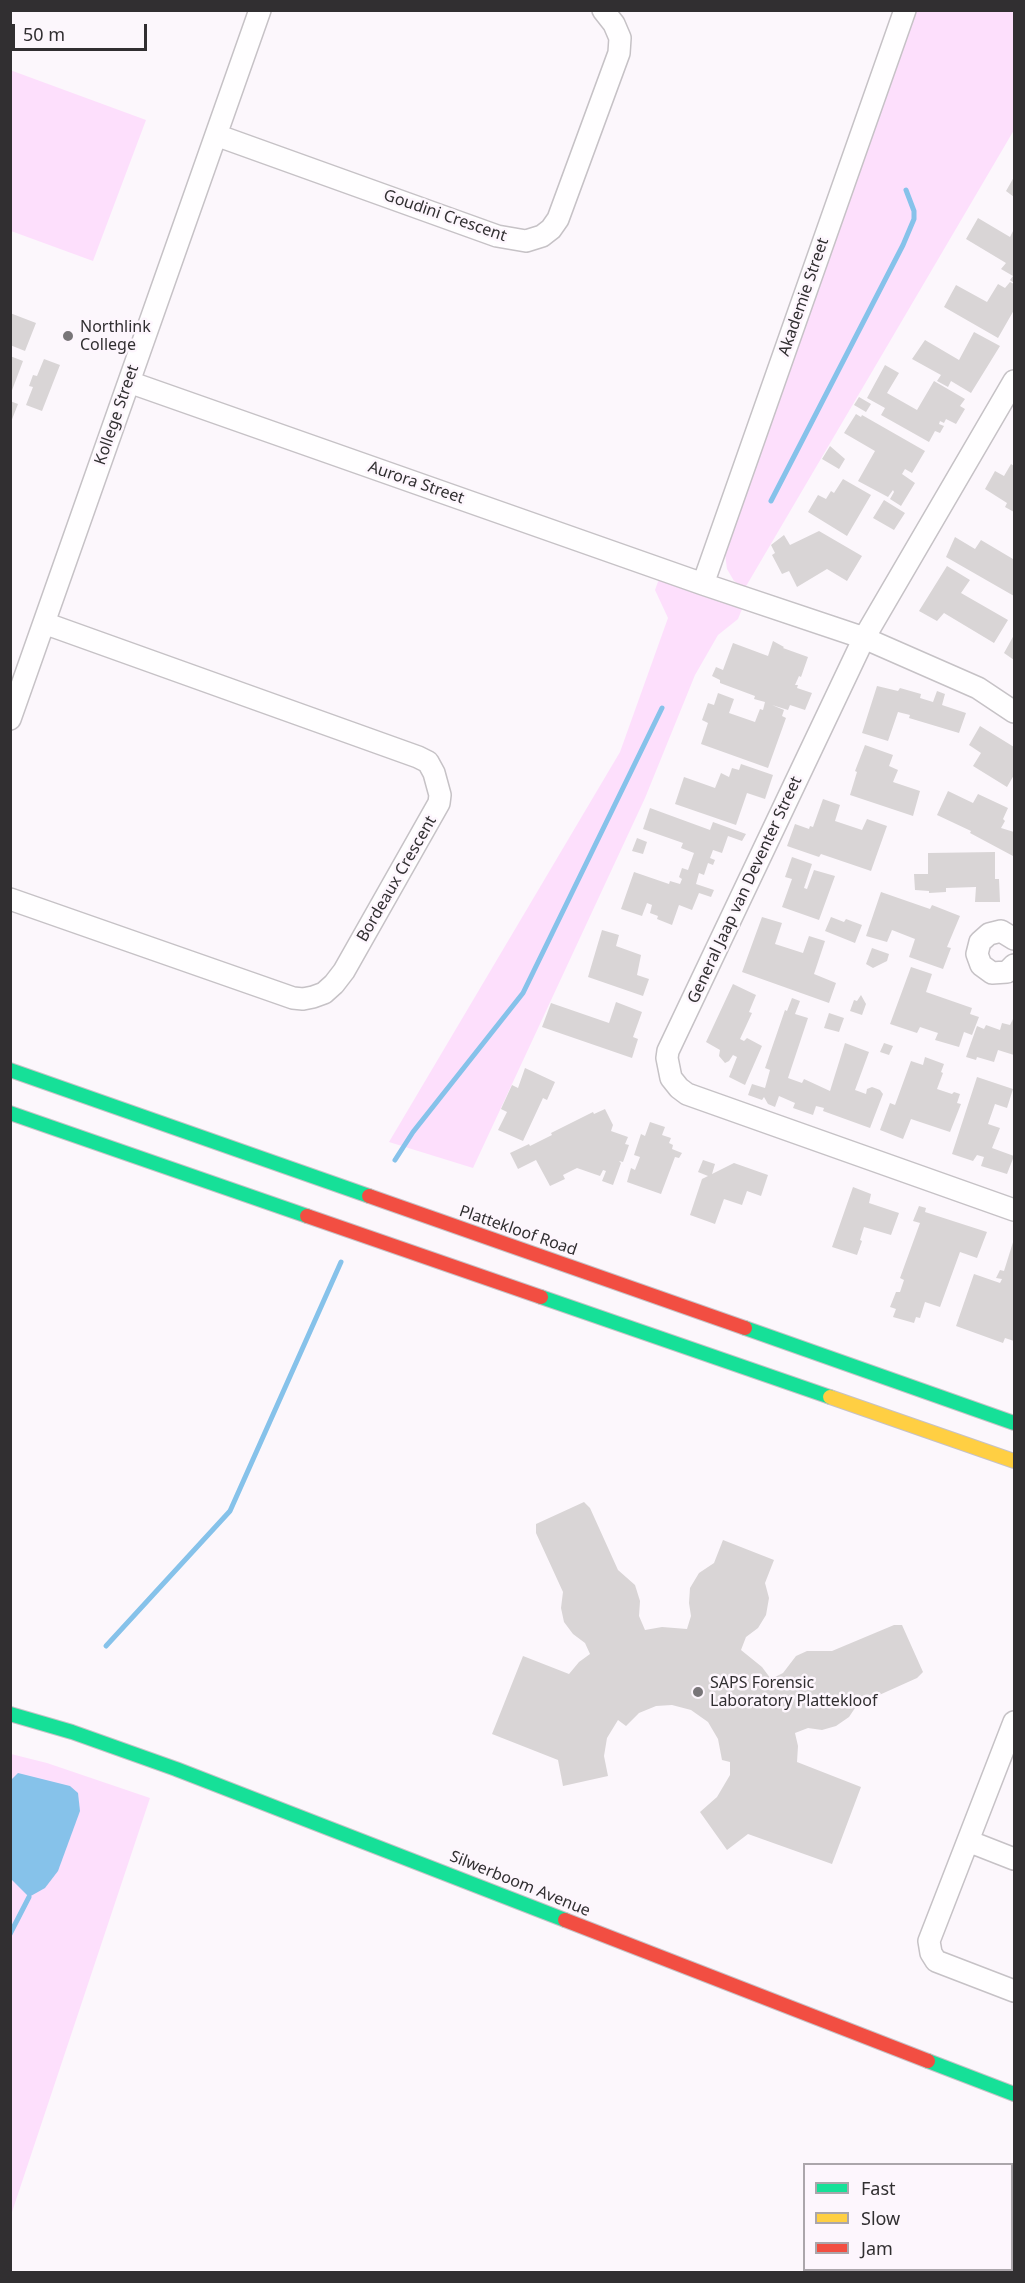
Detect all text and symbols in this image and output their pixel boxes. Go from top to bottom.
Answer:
scale bar [15,12,150,50]
text: 50 m [23,22,65,46]
street label: Goudini Crescent [381,186,509,246]
street label: Akademie Street [775,235,833,359]
place label: Northlink College [80,317,151,355]
marker: Northlink College [61,329,75,343]
street label: Kollege Street [91,362,143,468]
street label: Aurora Street [366,458,466,508]
street label: General Jaap van Deventer Street [684,773,806,1007]
street label: Bordeaux Crescent [353,813,441,945]
street label: Plattekloof Road [456,1202,580,1260]
place label: SAPS Forensic Laboratory Plattekloof [710,1673,877,1711]
marker: SAPS Forensic Laboratory Plattekloof [691,1685,705,1699]
street label: Silwerboom Avenue [447,1847,593,1921]
legend [803,2163,1013,2271]
text: Fast [861,2176,896,2200]
text: Slow [861,2206,900,2230]
text: Jam [861,2236,893,2260]

